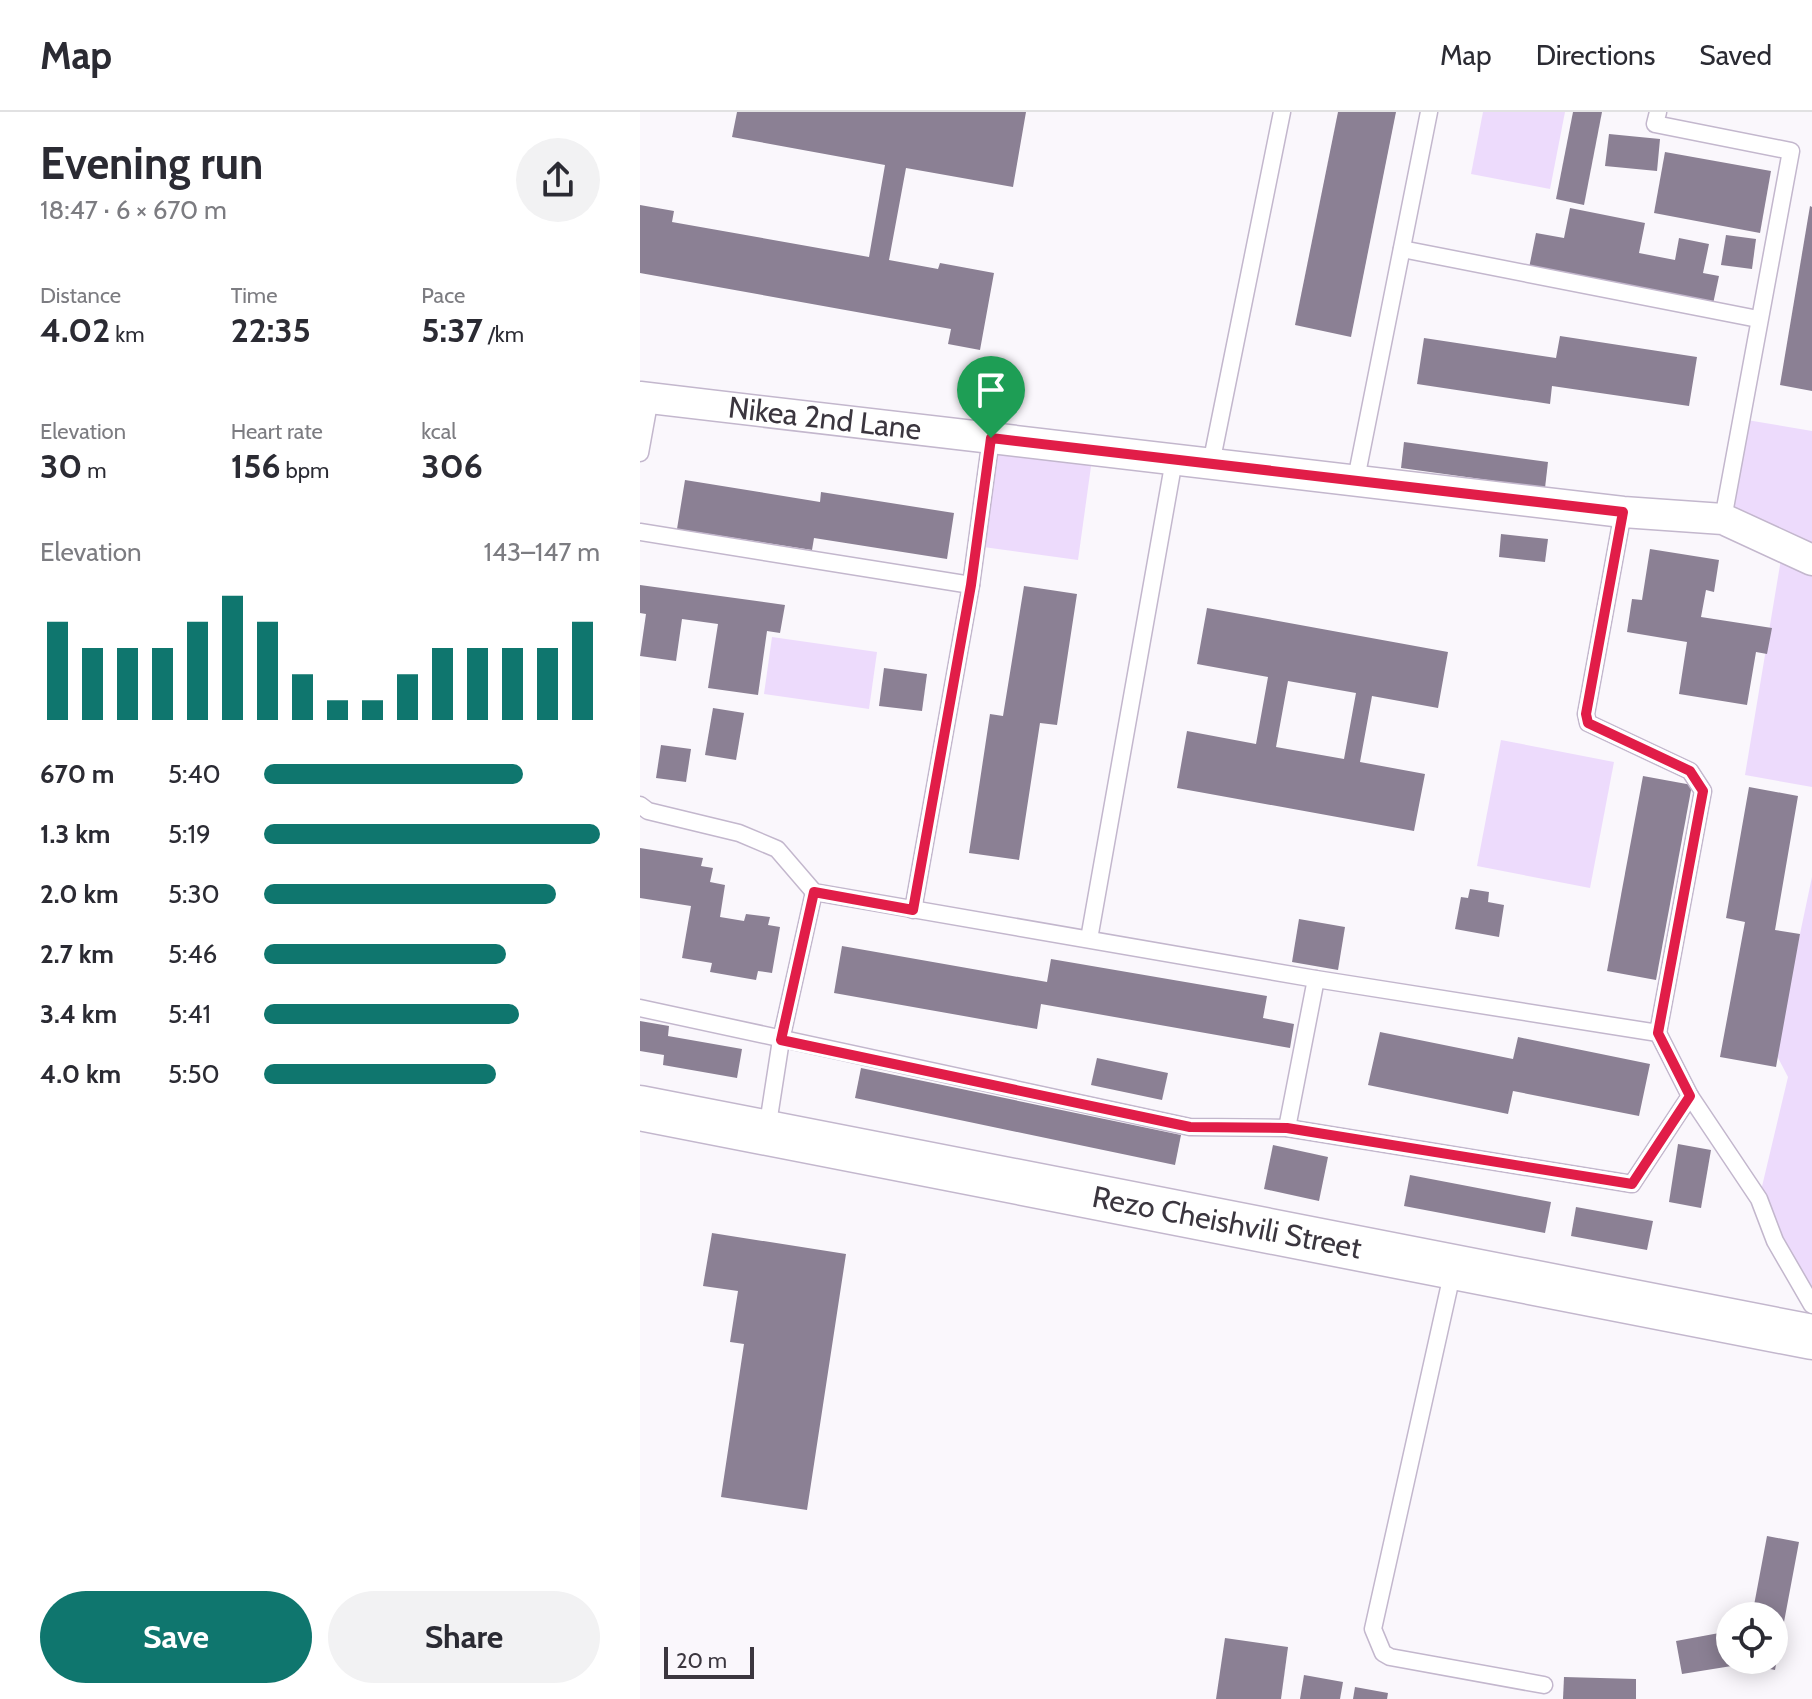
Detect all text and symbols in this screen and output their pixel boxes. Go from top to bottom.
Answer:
text: Map [40,32,112,79]
text: Map [1440,38,1492,72]
text: Directions [1536,38,1655,72]
text: Saved [1699,38,1772,72]
text: Evening run [40,137,263,190]
button: share [516,138,600,222]
text: 18:47 · 6 × 670 m [40,194,227,226]
text: Distance [40,282,121,309]
text: Time [231,282,277,309]
text: Pace [421,282,465,309]
text: 4.02 [40,309,110,351]
text: 22:35 [231,309,311,351]
text: 5:37 [421,309,483,351]
text: km [110,321,144,348]
text: /km [483,321,524,348]
pin [957,356,1025,438]
icon: arrive [969,368,1013,412]
street label: Nikea 2nd Lane [726,388,923,448]
text: Elevation [40,418,126,445]
text: Heart rate [231,418,323,445]
text: kcal [421,418,456,445]
text: 30 [40,445,82,487]
text: 156 [231,445,281,487]
text: 306 [421,445,483,487]
text: m [82,457,107,484]
text: bpm [281,457,329,484]
text: Elevation [40,536,142,568]
text: 143–147 m [483,536,600,568]
text: 670 m [40,758,114,790]
text: 5:40 [168,758,221,790]
text: 1.3 km [40,818,110,850]
text: 5:19 [168,818,211,850]
text: 2.0 km [40,878,119,910]
text: 5:30 [168,878,220,910]
text: 2.7 km [40,938,114,970]
text: 5:46 [168,938,217,970]
text: 3.4 km [40,998,117,1030]
text: 5:41 [168,998,211,1030]
text: 4.0 km [40,1058,121,1090]
text: 5:50 [168,1058,220,1090]
street label: Rezo Cheishvili Street [1089,1178,1365,1267]
button: Save [40,1591,312,1683]
button: Share [328,1591,600,1683]
map controls [1716,1602,1788,1674]
button: locate [1716,1602,1788,1674]
scale bar [664,1643,754,1679]
text: 20 m [676,1647,727,1674]

